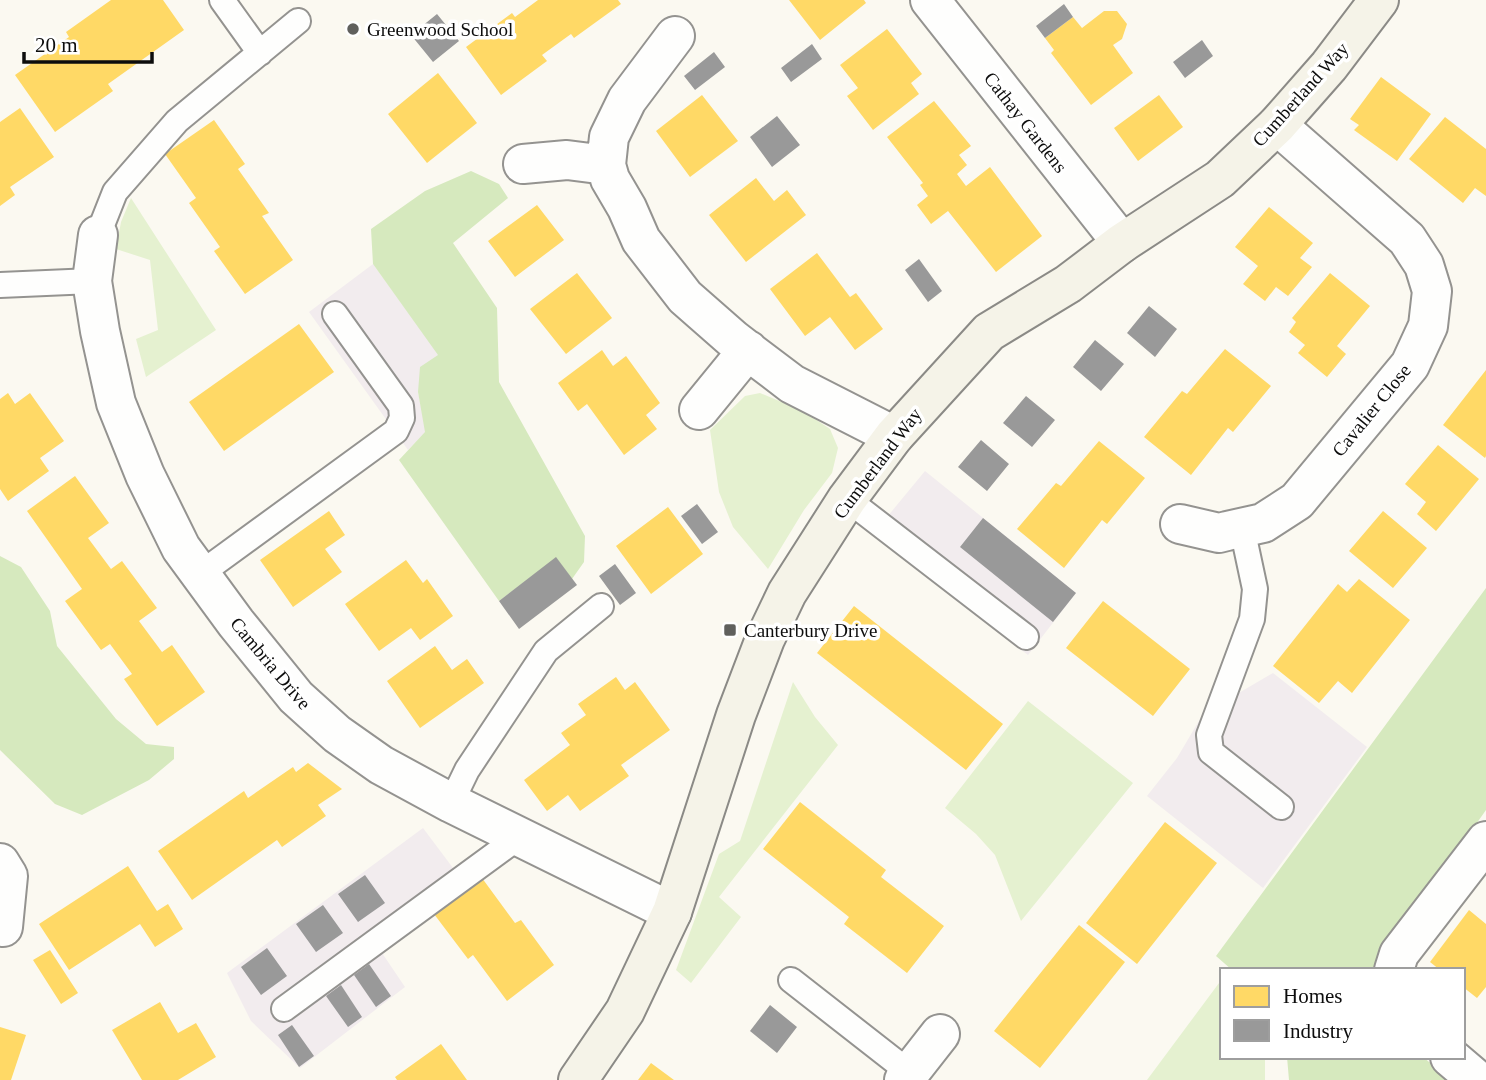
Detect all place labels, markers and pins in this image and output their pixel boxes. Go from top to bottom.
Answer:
place label: Greenwood School [367,19,513,40]
marker: Greenwood School [345,21,361,37]
place label: Canterbury Drive [744,620,877,641]
marker: Canterbury Drive [722,622,738,638]

